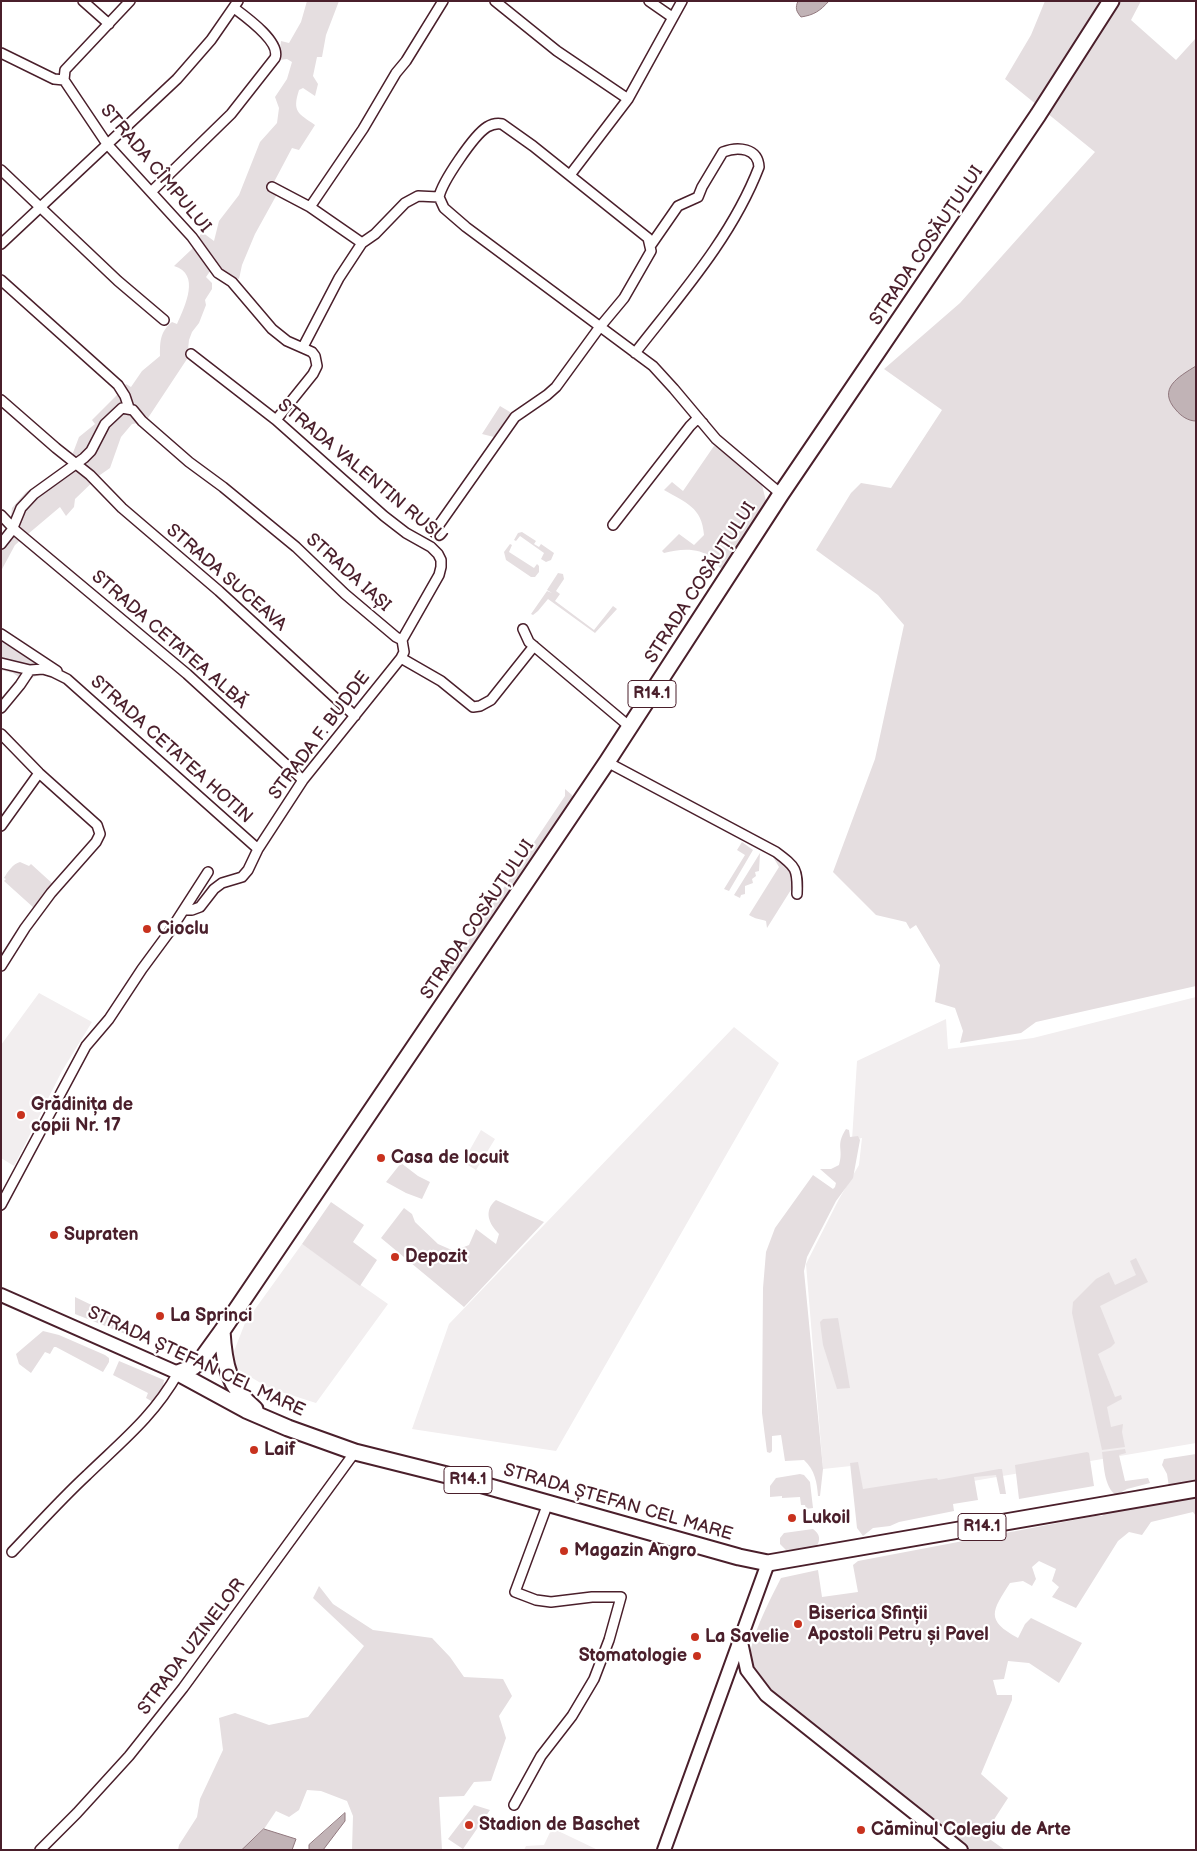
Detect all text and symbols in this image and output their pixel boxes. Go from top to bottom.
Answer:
street label: STRADA CÎMPULUI [95,100,215,238]
street label: STRADA COSĂUȚULUI [866,162,988,330]
street label: STRADA VALENTIN RUSU [273,395,451,549]
street label: STRADA COSĂUȚULUI [641,498,761,668]
street label: STRADA SUCEAVA [161,520,291,636]
street label: STRADA IAȘI [301,529,395,617]
street label: STRADA CETATEA ALBĂ [87,566,251,714]
street label: STRADA F. BUDDE [265,668,375,804]
street label: STRADA CETATEA HOTIN [85,671,257,829]
road number: R14.1 [628,681,676,708]
street label: STRADA COSĂUȚULUI [417,836,539,1004]
place label: Cioclu [157,918,209,940]
marker: Cioclu [141,923,153,935]
place label: Grădinița de copii Nr. 17 [31,1094,133,1136]
marker: Grădinița de copii Nr. 17 [15,1109,27,1121]
place label: Casa de locuit [391,1147,509,1169]
marker: Casa de locuit [375,1152,387,1164]
place label: Supraten [64,1224,139,1246]
marker: Supraten [48,1229,60,1241]
place label: Depozit [405,1246,467,1268]
marker: Depozit [389,1251,401,1263]
street label: STRADA ȘTEFAN CEL MARE [84,1302,308,1422]
place label: La Sprinci [170,1305,252,1327]
marker: La Sprinci [154,1310,166,1322]
place label: Laif [264,1439,296,1461]
marker: Laif [248,1444,260,1456]
street label: STRADA ȘTEFAN CEL MARE [501,1460,735,1546]
road number: R14.1 [444,1466,492,1494]
place label: Lukoil [802,1507,850,1529]
marker: Lukoil [786,1512,798,1524]
road number: R14.1 [958,1514,1006,1540]
place label: Magazin Angro [574,1540,696,1562]
marker: Magazin Angro [558,1545,570,1557]
street label: STRADA UZINELOR [134,1575,250,1719]
place label: Biserica Sfinții Apostoli Petru și Pavel [808,1603,989,1646]
marker: Biserica Sfinții Apostoli Petru și Pavel [792,1618,804,1630]
place label: La Savelie [705,1626,789,1648]
marker: La Savelie [689,1631,701,1643]
place label: Stomatologie [579,1645,687,1667]
marker: Stomatologie [691,1650,703,1662]
place label: Stadion de Baschet [479,1814,640,1836]
marker: Stadion de Baschet [463,1819,475,1831]
place label: Căminul Colegiu de Arte [871,1819,1071,1841]
marker: Căminul Colegiu de Arte [855,1824,867,1836]

